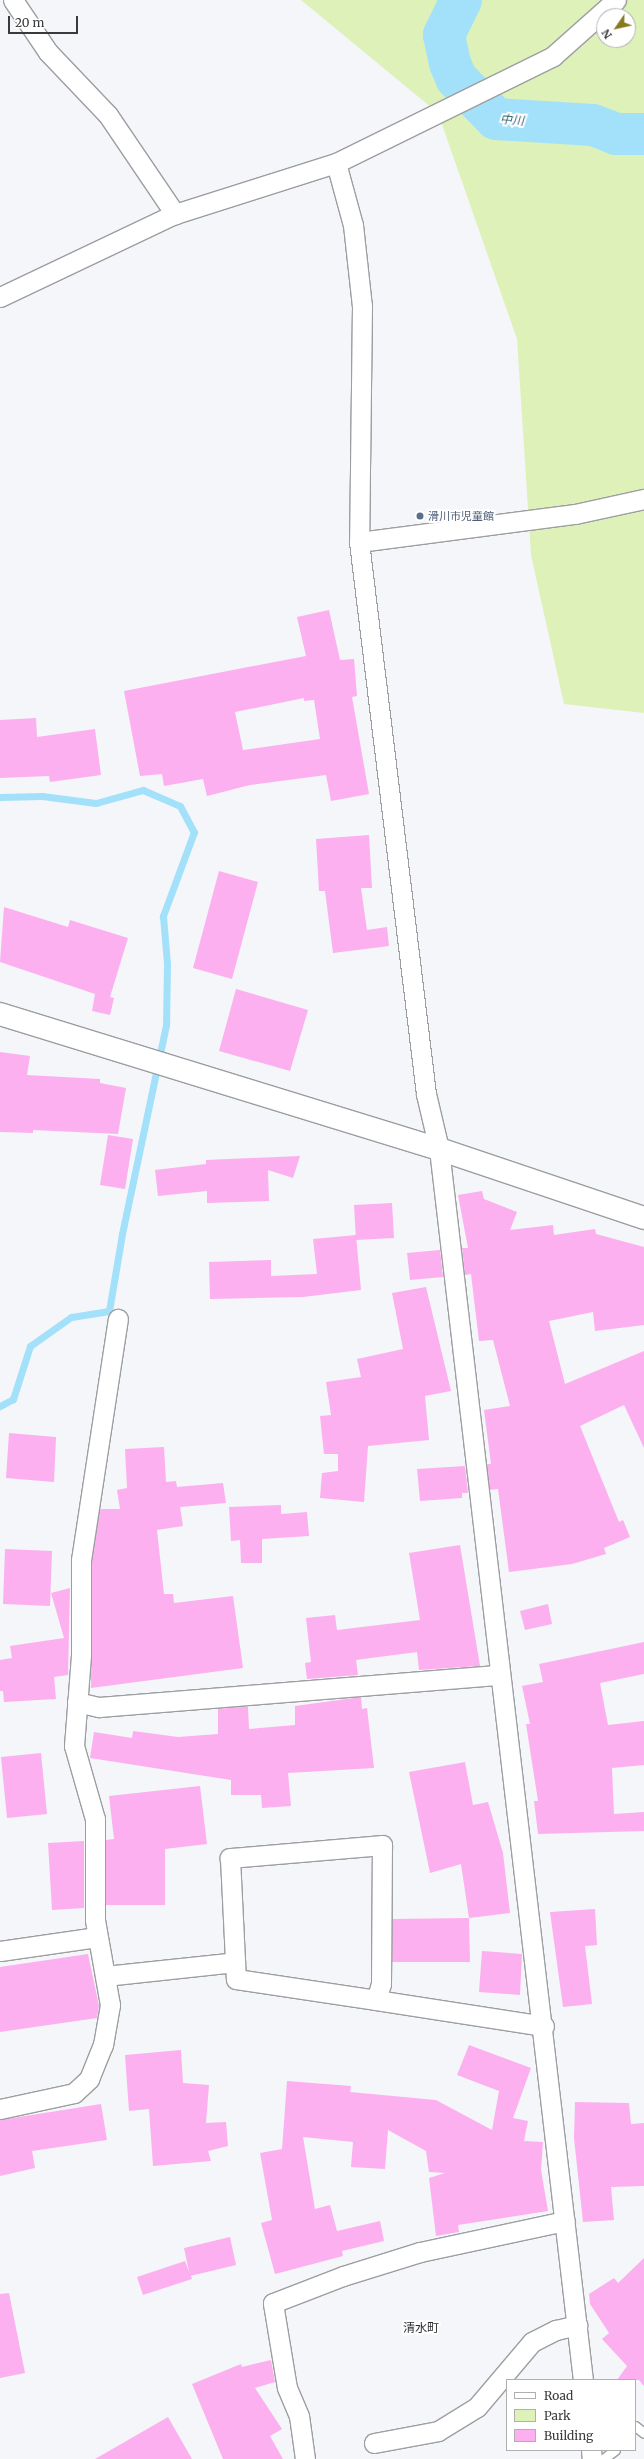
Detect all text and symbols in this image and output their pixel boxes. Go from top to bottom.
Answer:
scale bar [10,8,80,34]
north arrow [596,8,636,48]
text: 20 m [15,15,44,30]
text: N [599,27,615,42]
water label: 中川 [499,112,525,128]
place label: 滑川市児童館 [428,509,494,523]
marker: 滑川市児童館 [415,511,425,521]
district label: 清水町 [403,2321,439,2335]
legend [506,2379,636,2451]
text: Road [544,2388,573,2403]
text: Park [544,2408,571,2423]
text: Building [544,2428,593,2443]

